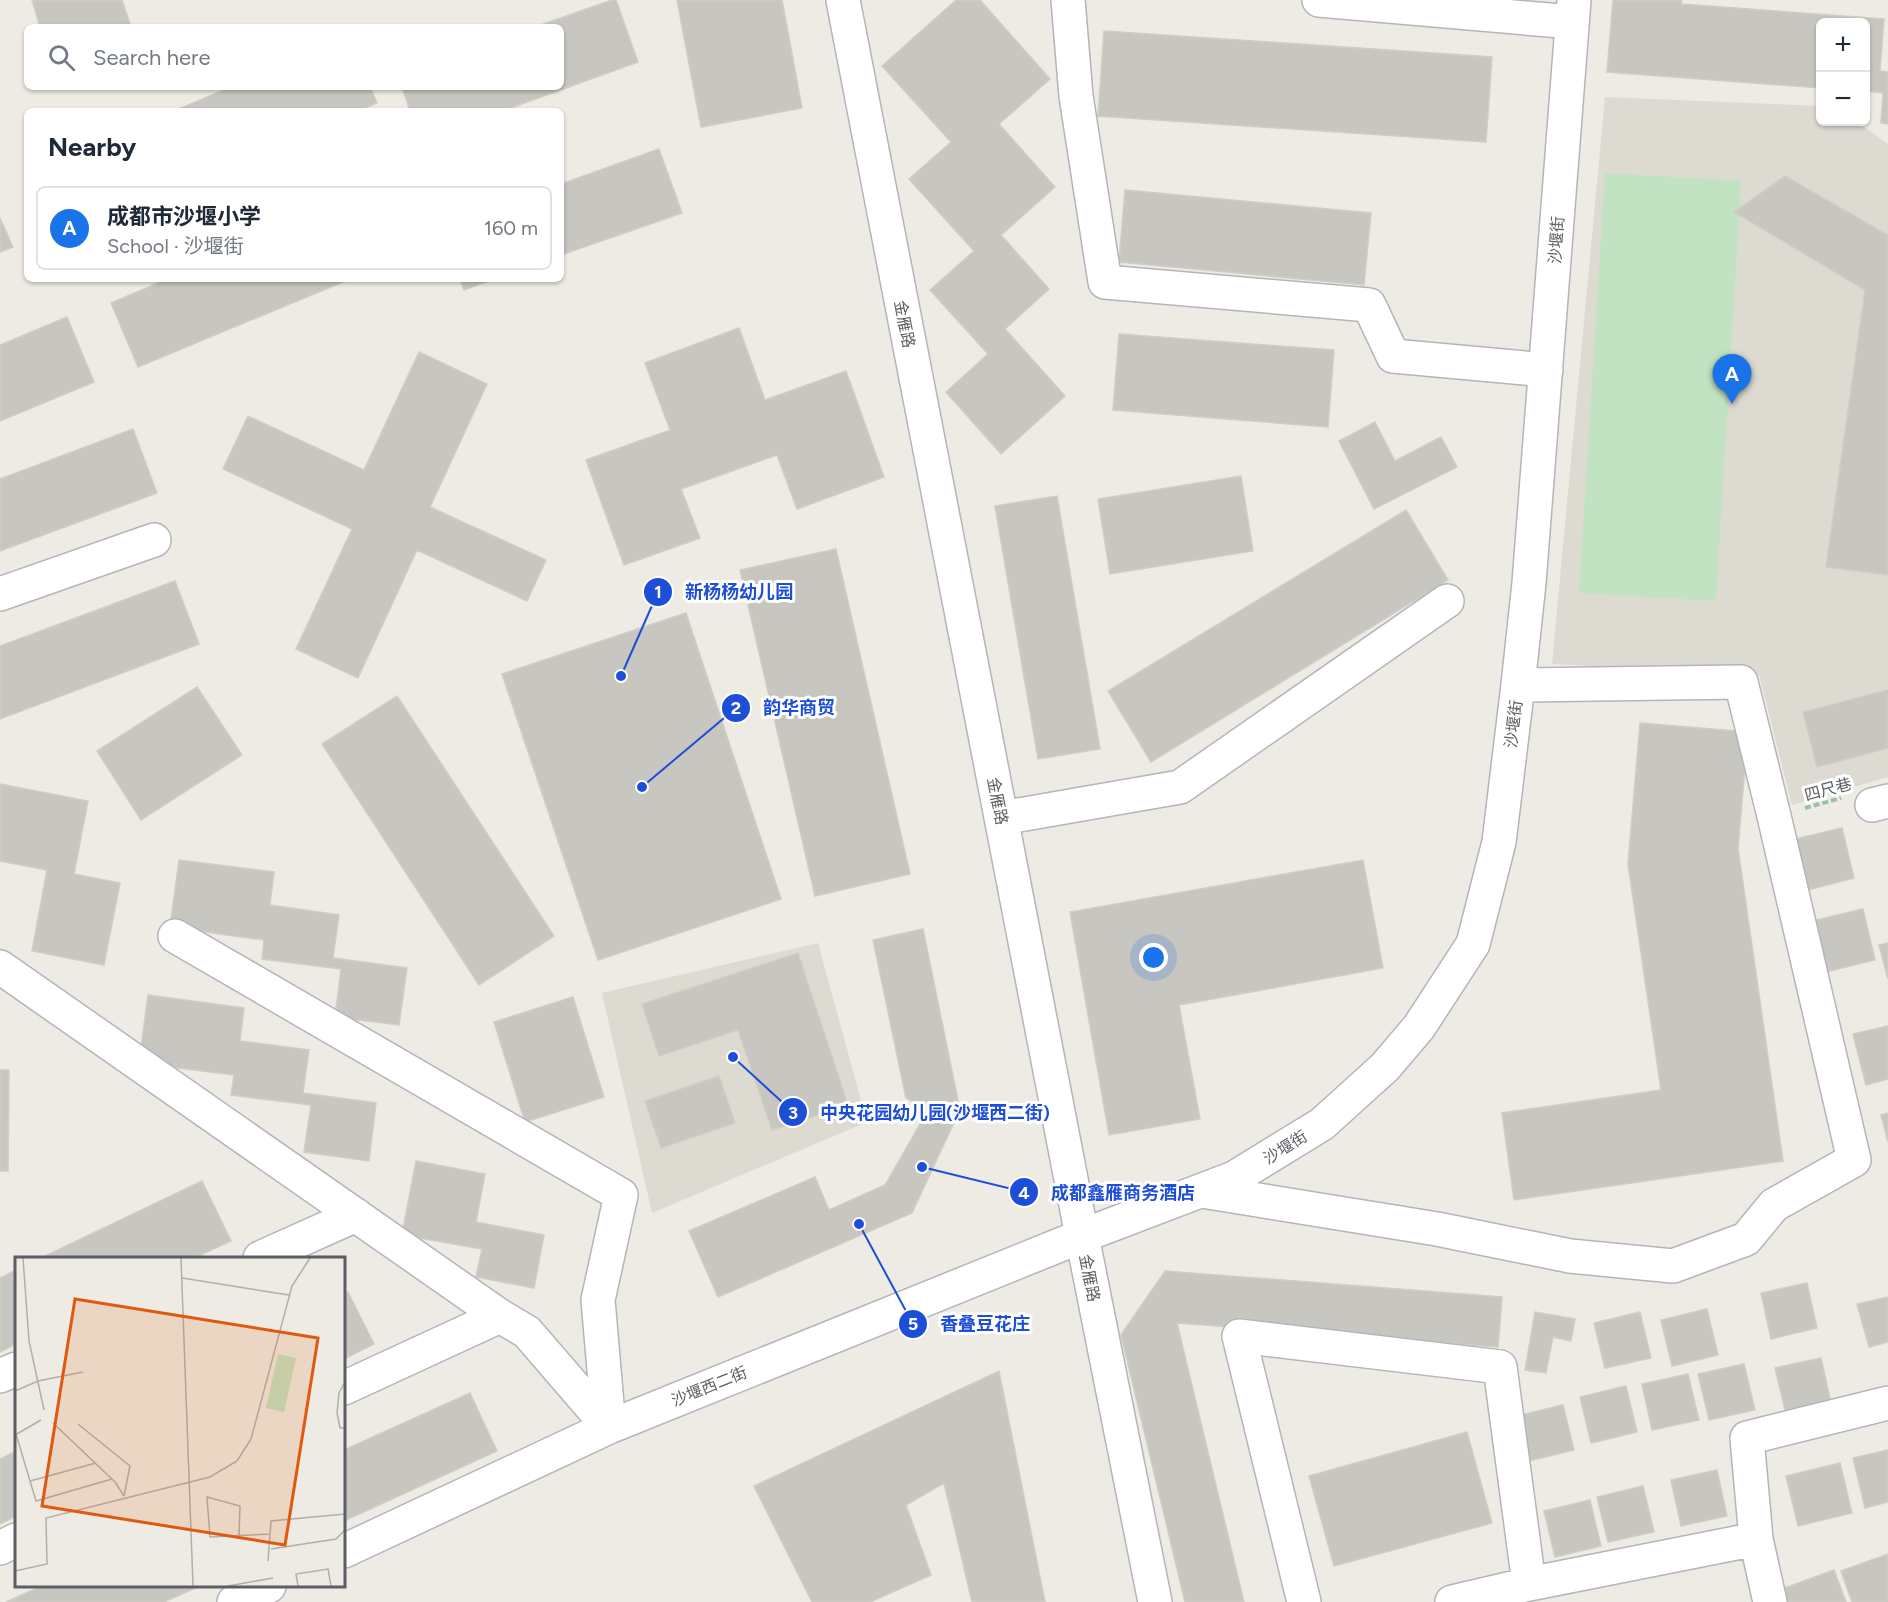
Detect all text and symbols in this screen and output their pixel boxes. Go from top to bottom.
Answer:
map controls [1816,18,1870,126]
button: + [1816,18,1870,72]
search box [24,24,564,90]
icon: search [45,41,78,74]
text: Search here [93,44,211,71]
button: − [1816,72,1870,126]
text: Nearby [48,131,136,163]
text: 成都市沙堰小学 [107,203,261,230]
street label: 沙堰街 [1545,215,1568,265]
text: A [62,216,77,240]
text: 160 m [484,216,538,240]
text: School · 沙堰街 [107,234,244,258]
street label: 金雁路 [891,299,918,349]
pin: A [1712,354,1752,404]
callout: 新杨杨幼儿园 [643,574,805,610]
text: 1 [654,581,662,603]
text: 新杨杨幼儿园 [685,581,793,603]
callout: 韵华商贸 [721,690,847,726]
text: 2 [731,697,741,719]
text: 韵华商贸 [763,697,835,719]
street label: 沙堰街 [1501,699,1526,749]
street label: 四尺巷 [1802,774,1854,805]
street label: 金雁路 [984,776,1011,826]
your location [1139,943,1168,972]
callout: 中央花园幼儿园(沙堰西二街) [778,1094,1062,1130]
text: 3 [788,1102,798,1124]
text: 中央花园幼儿园(沙堰西二街) [820,1102,1050,1124]
street label: 沙堰街 [1260,1127,1311,1168]
callout: 成都鑫雁商务酒店 [1009,1174,1207,1210]
text: 4 [1018,1182,1030,1204]
text: 成都鑫雁商务酒店 [1051,1182,1195,1204]
street label: 金雁路 [1076,1253,1103,1303]
inset map [15,1257,345,1587]
callout: 香叠豆花庄 [898,1306,1042,1342]
text: 5 [908,1313,918,1335]
text: 香叠豆花庄 [940,1313,1030,1335]
street label: 沙堰西二街 [669,1363,750,1410]

